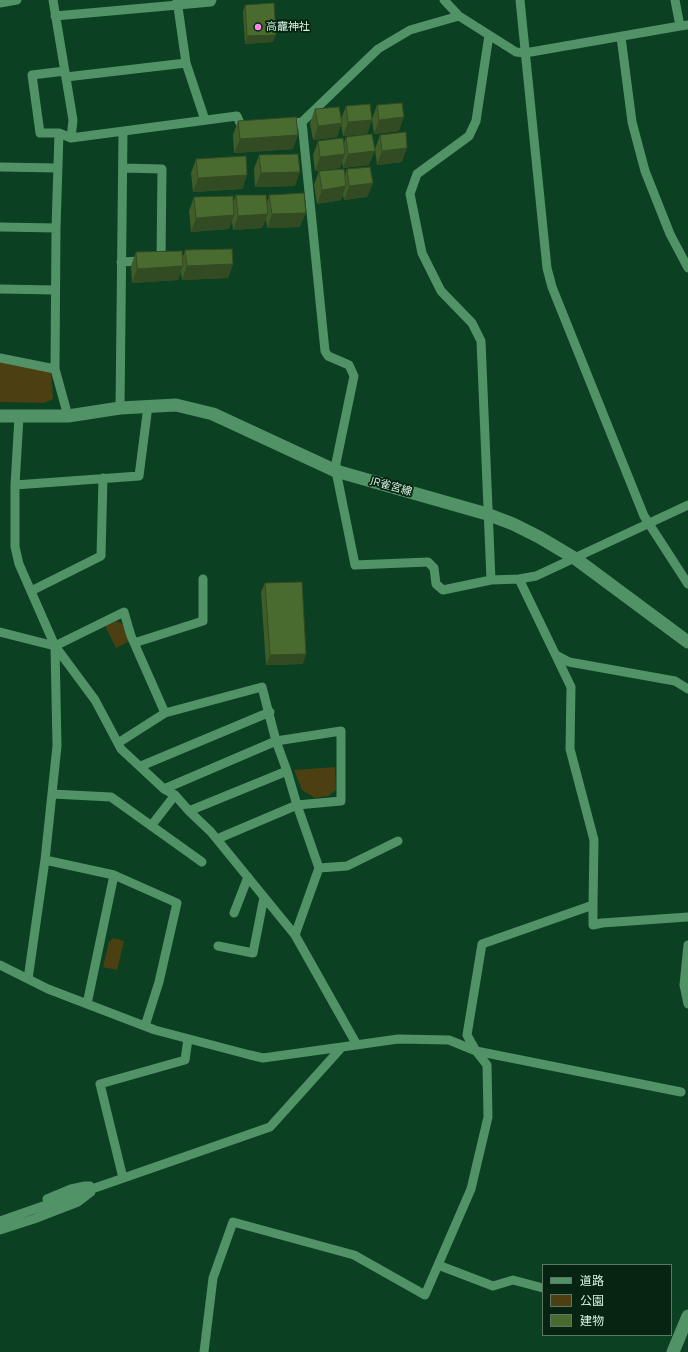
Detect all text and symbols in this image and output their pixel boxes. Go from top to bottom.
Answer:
place label: 高靇神社 [266,20,310,34]
marker: 高靇神社 [253,22,263,32]
street label: JR雀宮線 [369,475,413,499]
legend [542,1264,672,1336]
text: 道路 [580,1271,604,1290]
text: 公園 [580,1291,604,1310]
text: 建物 [580,1311,604,1330]

